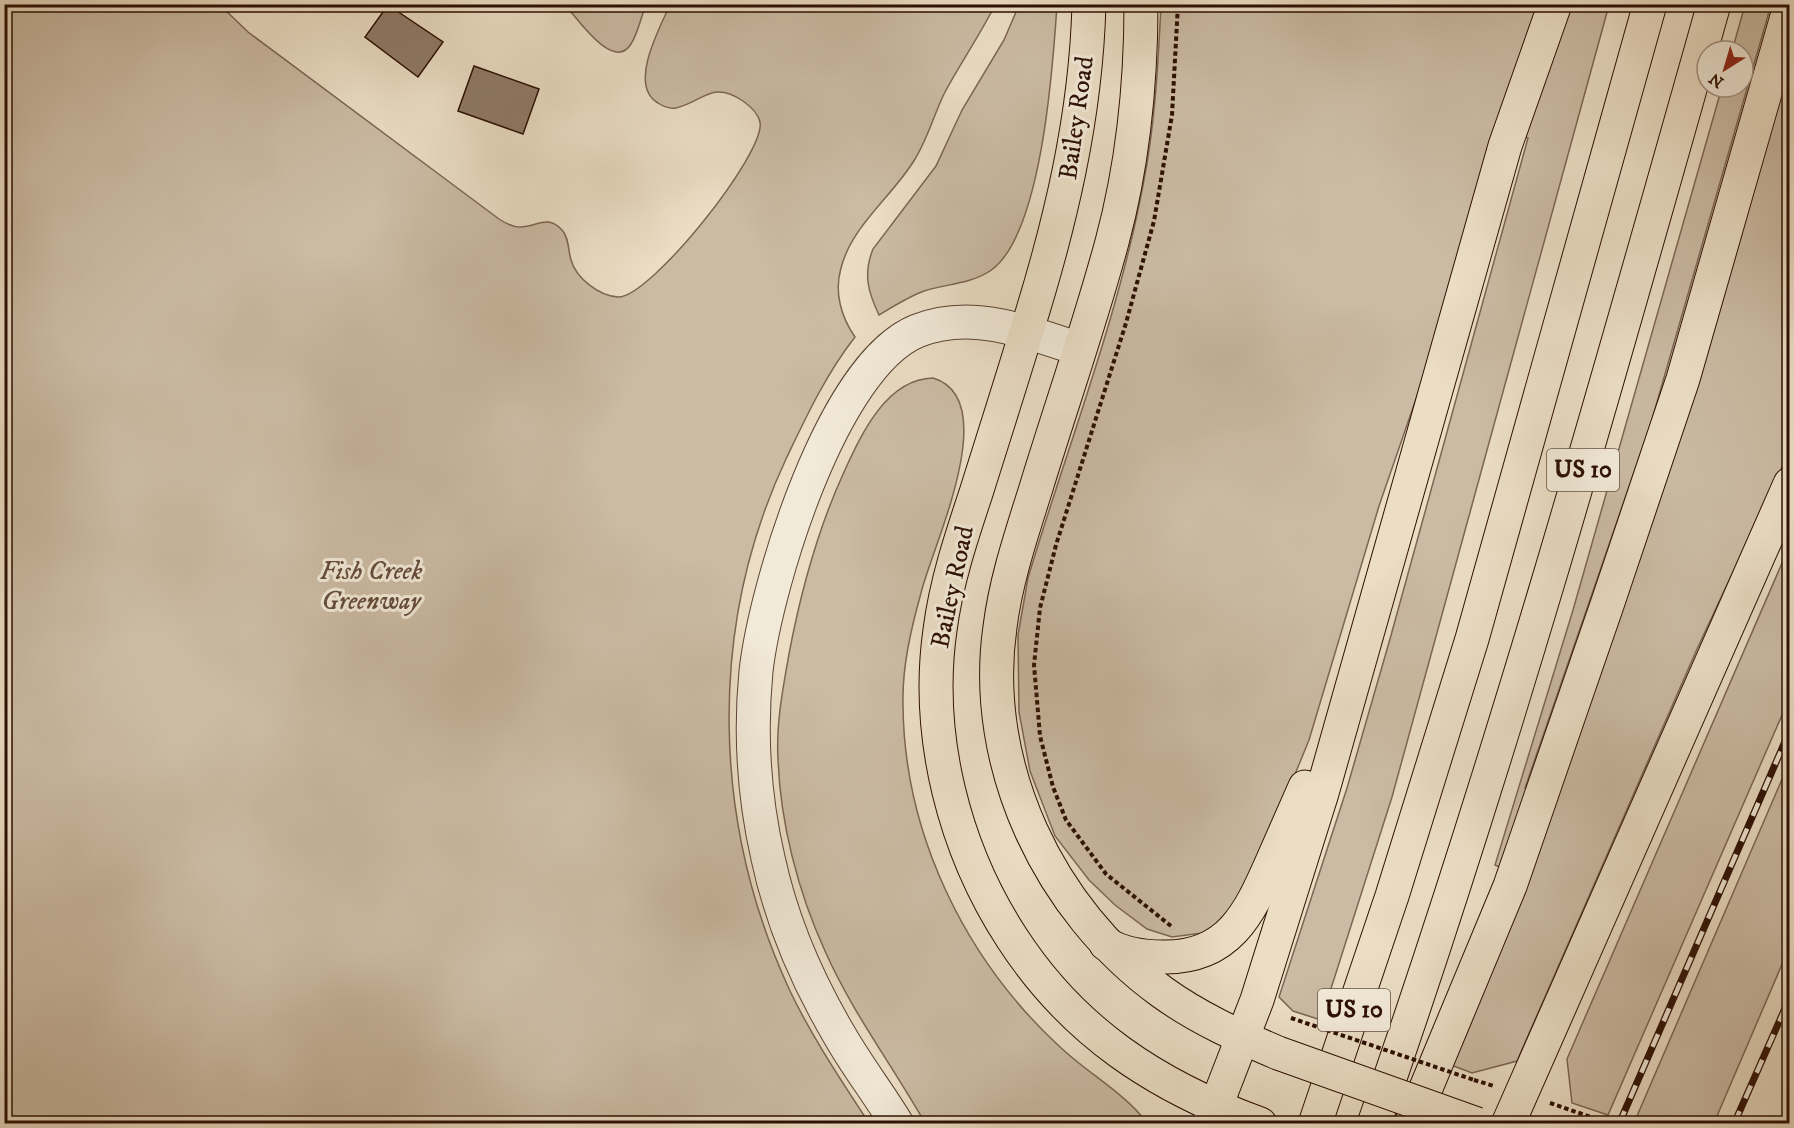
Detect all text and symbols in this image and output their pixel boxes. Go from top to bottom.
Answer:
north arrow [1695,39,1755,99]
street label: Bailey Road [1052,54,1102,182]
text: N [1705,68,1728,92]
road number: US 10 [1547,449,1619,491]
street label: Bailey Road [924,523,982,651]
park label: Fish Creek Greenway [320,555,422,618]
road number: US 10 [1318,989,1390,1031]

